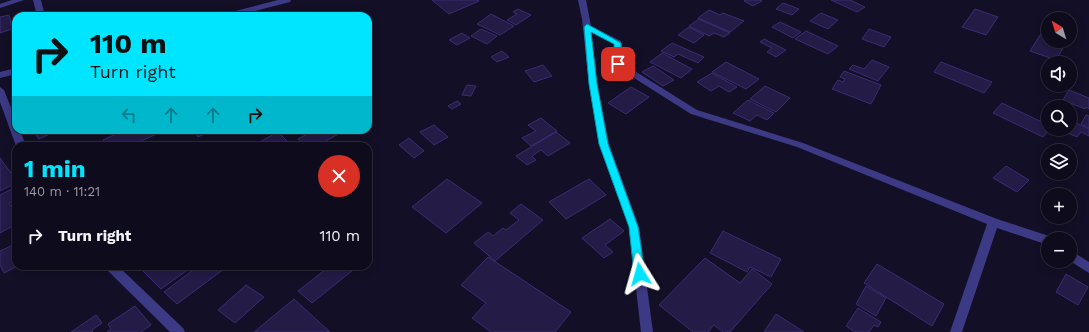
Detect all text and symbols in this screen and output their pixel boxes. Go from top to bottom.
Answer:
north arrow [1041,12,1077,48]
map controls [1041,12,1077,268]
text: 110 m [90,27,167,60]
icon: right [24,28,76,80]
pin [601,47,635,81]
icon: arrive [607,53,629,75]
button: sound [1041,56,1077,92]
text: Turn right [90,61,176,82]
button: search [1041,100,1077,136]
icon: left [118,104,140,126]
icon: ahead [160,104,182,126]
icon: ahead [202,104,224,126]
icon: right [244,104,266,126]
button: layers [1041,144,1077,180]
text: 1 min [24,155,86,183]
button: close [318,155,360,197]
text: 140 m · 11:21 [24,184,100,199]
button: + [1041,188,1077,224]
icon: right [24,225,46,247]
text: Turn right [58,227,131,245]
text: 110 m [320,227,360,245]
button: − [1041,232,1077,268]
position arrow [619,253,661,295]

